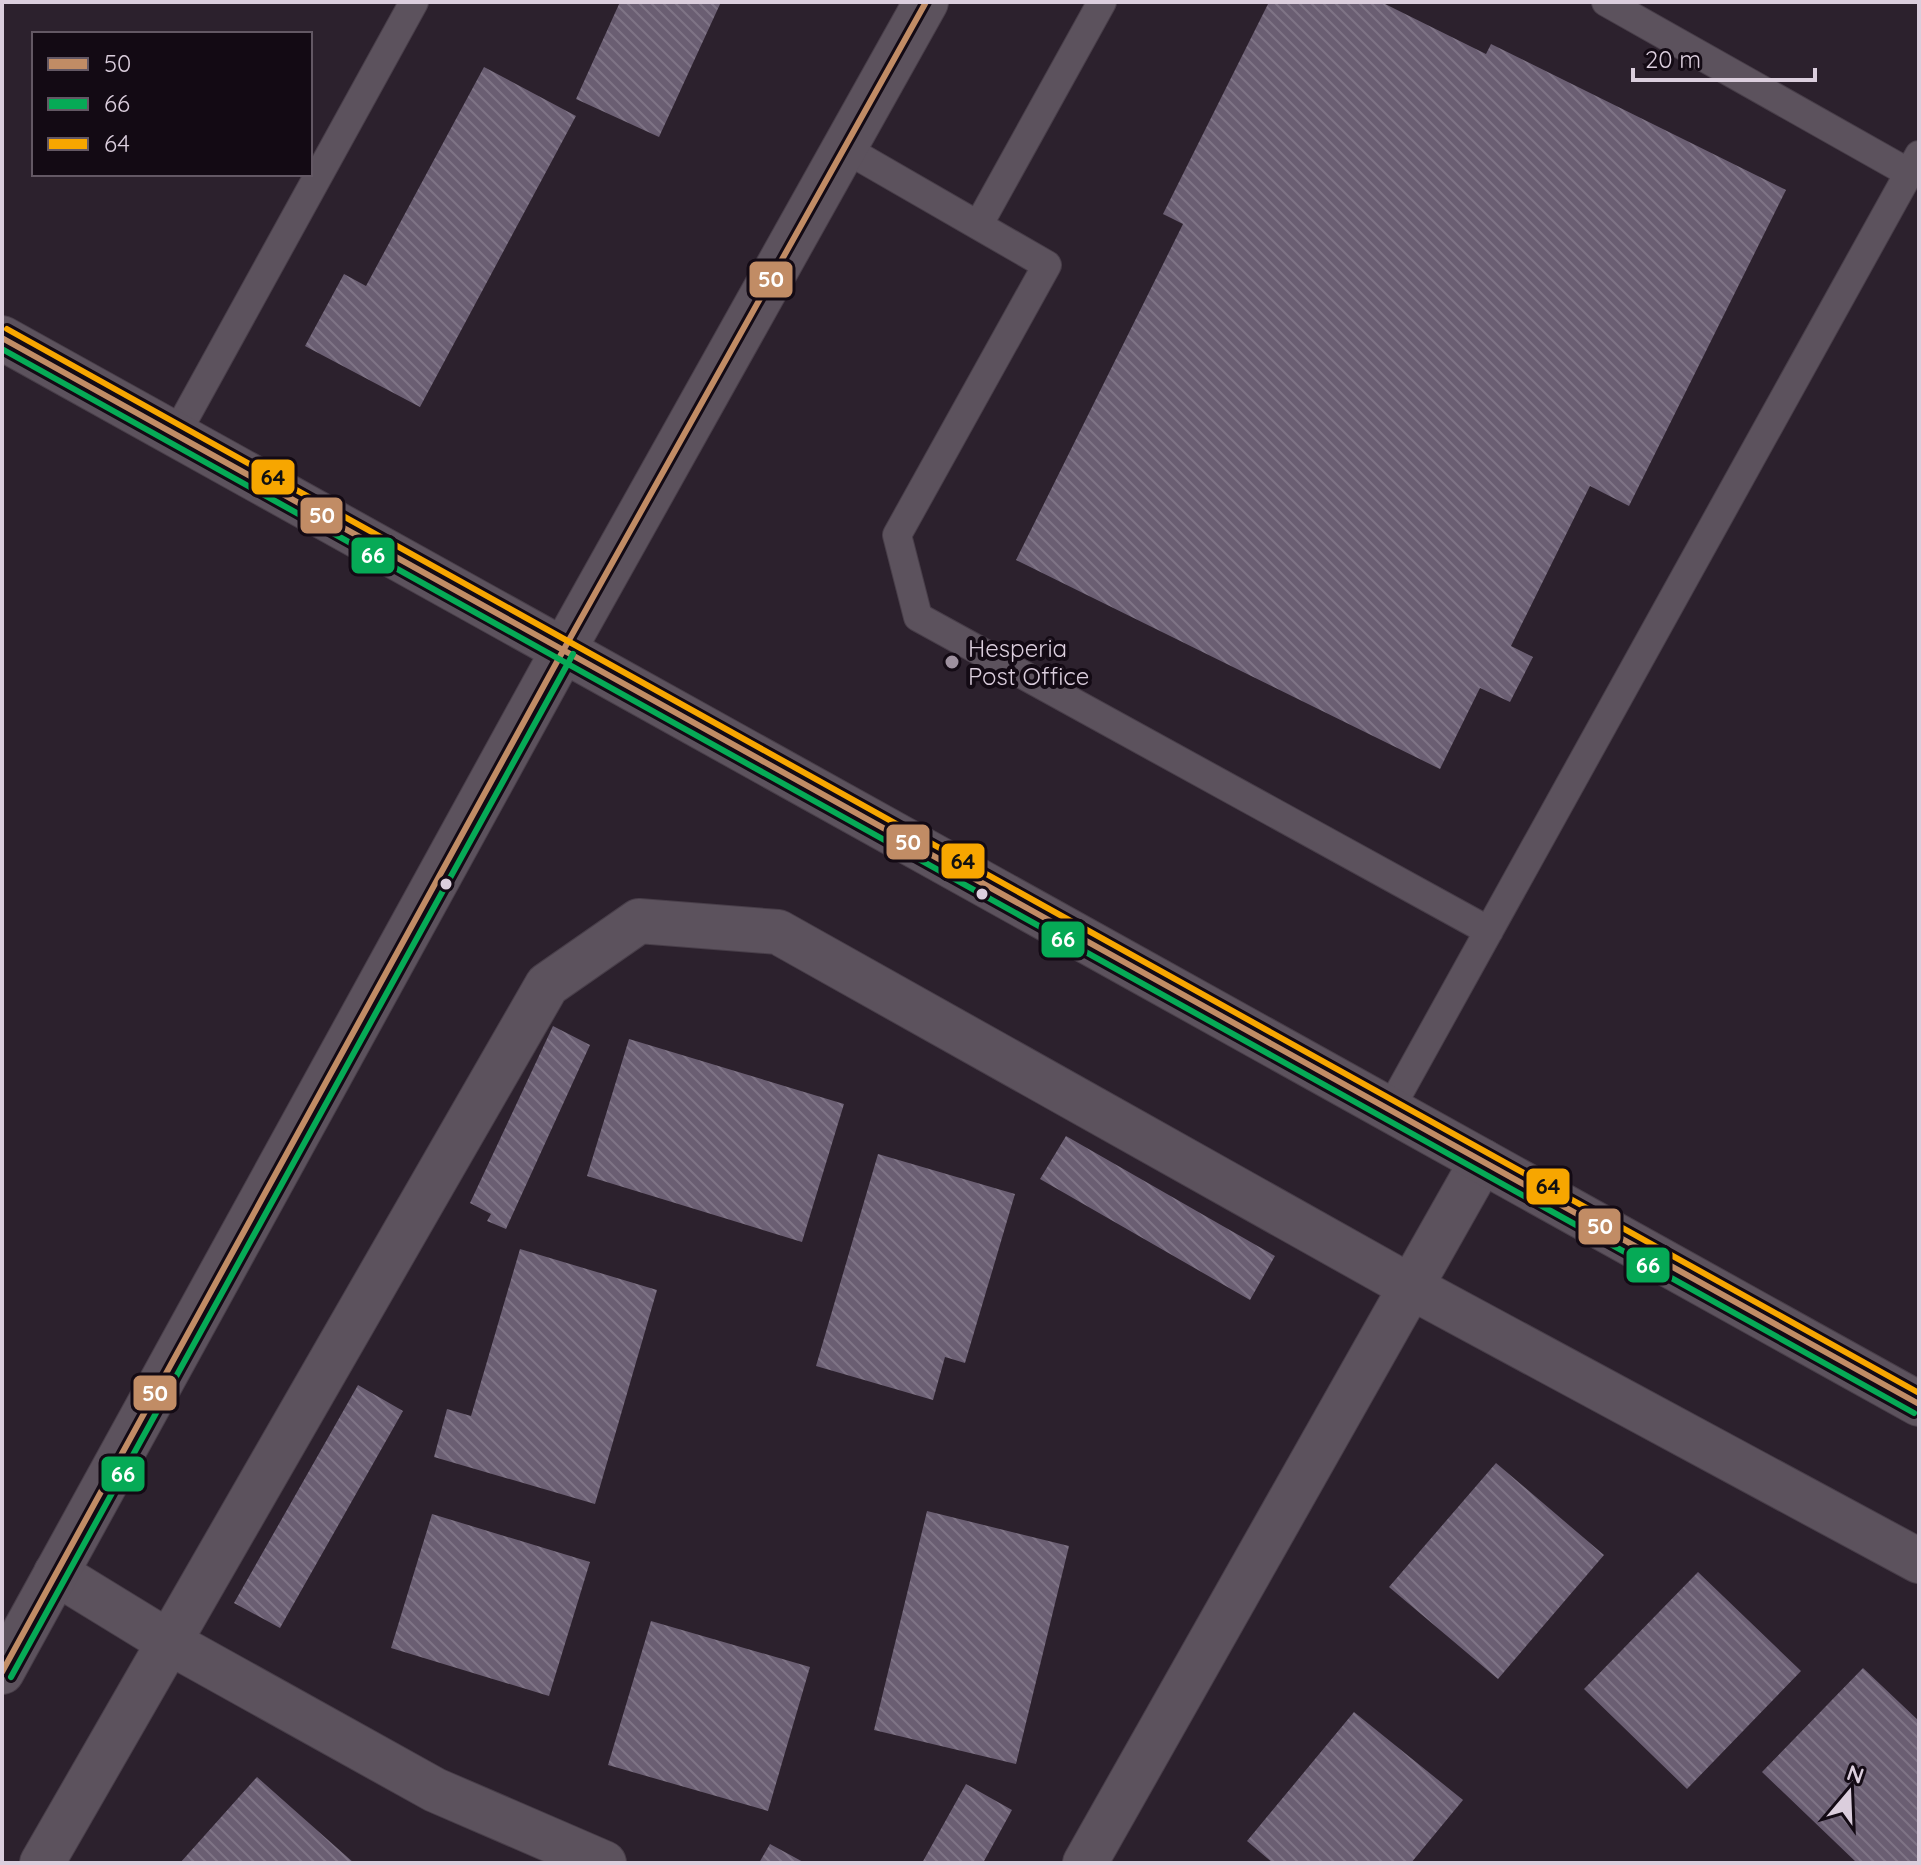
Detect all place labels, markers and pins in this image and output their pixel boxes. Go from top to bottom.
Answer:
place label: Hesperia Post Office [968,633,1089,691]
marker: Hesperia Post Office [943,653,961,671]
unlabelled marker [438,876,454,892]
unlabelled marker [974,886,990,902]

